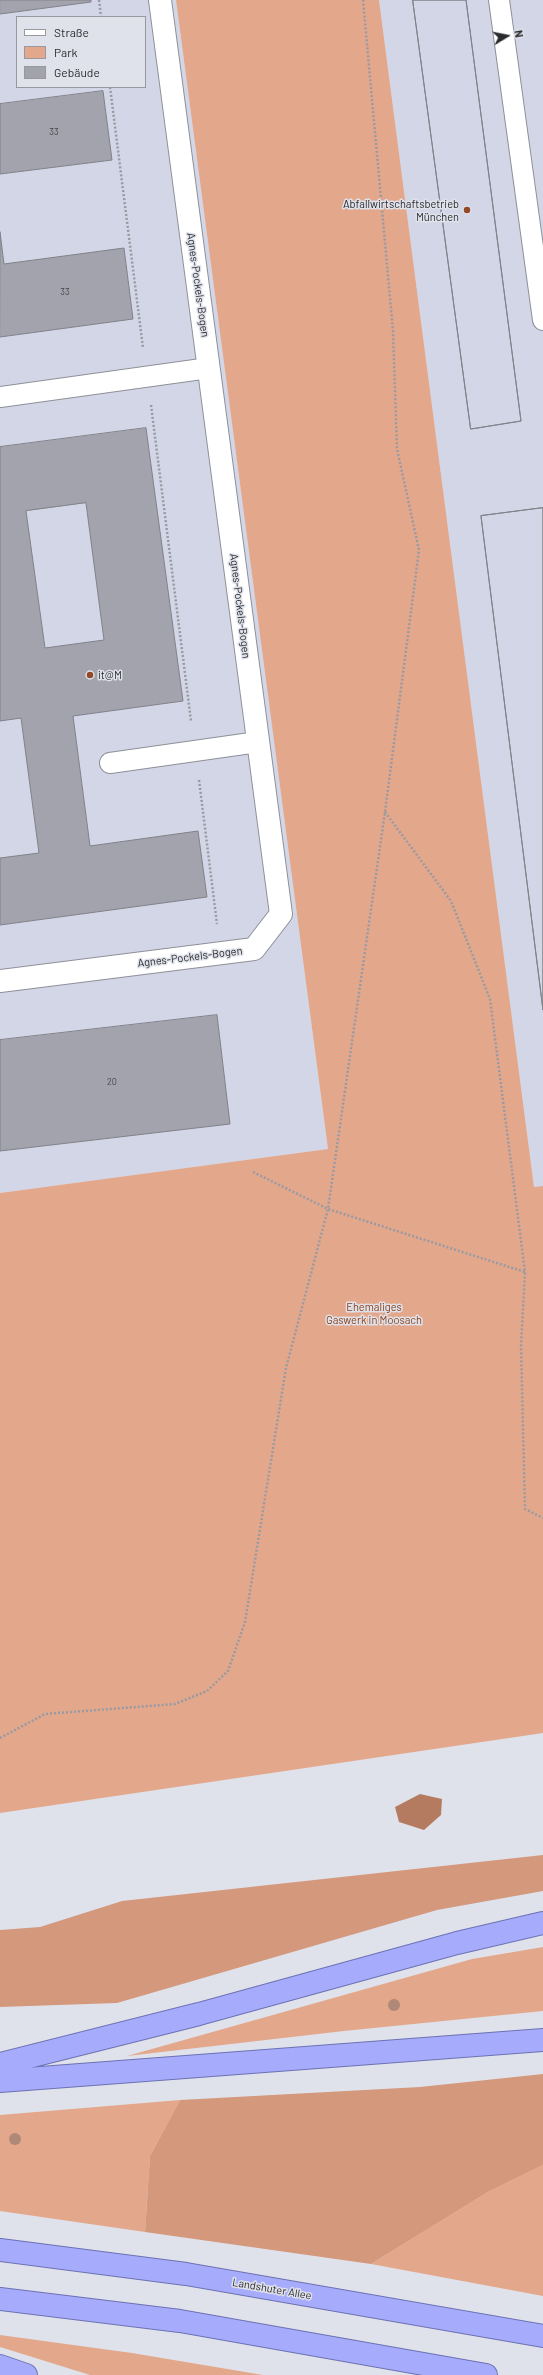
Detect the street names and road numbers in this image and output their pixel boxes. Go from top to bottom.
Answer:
street label: Agnes-Pockels-Bogen [184,232,212,338]
street label: Agnes-Pockels-Bogen [227,553,253,659]
street label: Agnes-Pockels-Bogen [137,944,243,970]
street label: Landshuter Allee [231,2276,313,2302]

